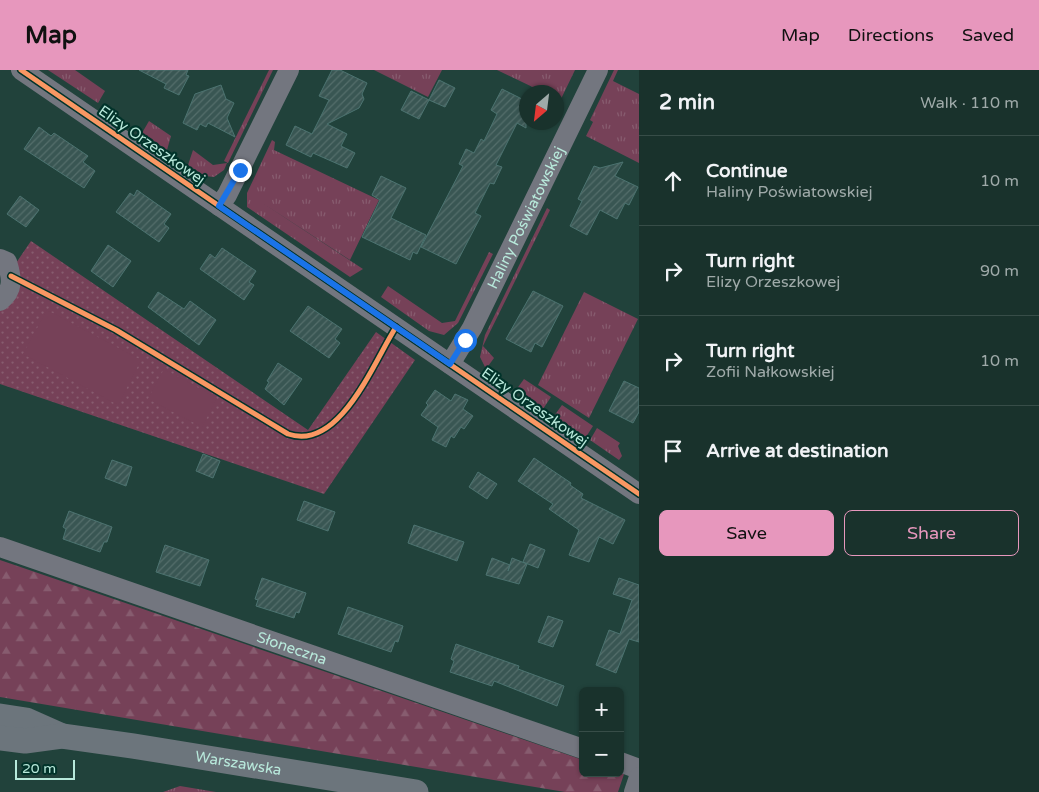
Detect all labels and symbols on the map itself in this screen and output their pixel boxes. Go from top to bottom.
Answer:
north arrow [519,85,564,130]
street label: Elizy Orzeszkowej [95,101,209,189]
street label: Haliny Poświatowskiej [484,143,568,292]
route end [229,159,252,182]
route start [454,329,477,352]
street label: Elizy Orzeszkowej [478,363,592,451]
street label: Słoneczna [255,628,329,669]
street label: Warszawska [194,747,283,779]
scale bar [15,757,75,780]

